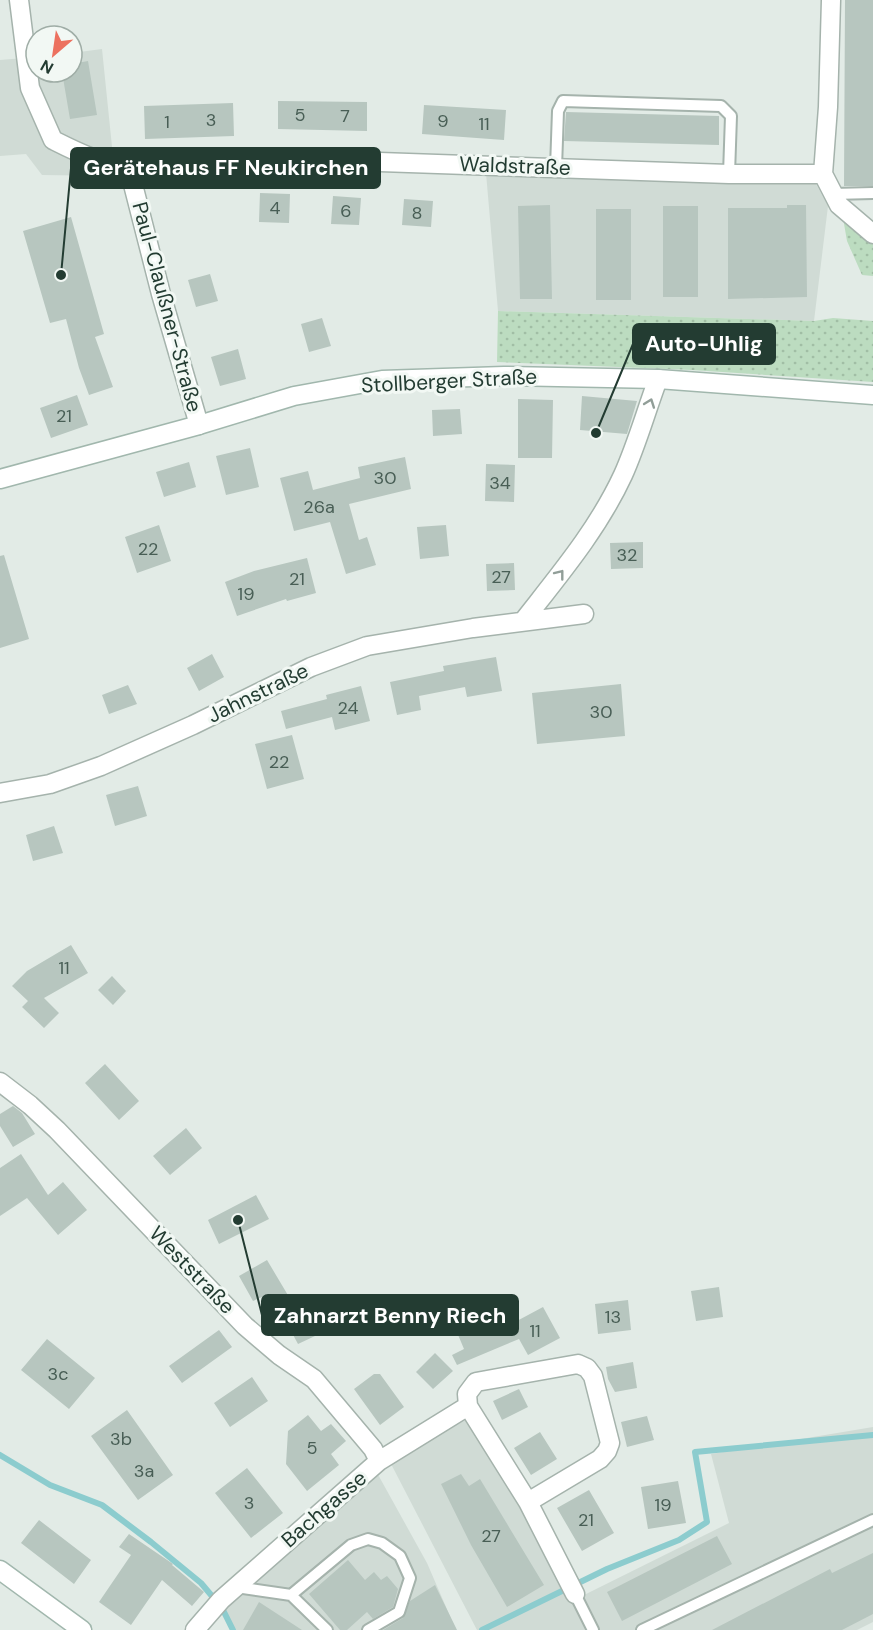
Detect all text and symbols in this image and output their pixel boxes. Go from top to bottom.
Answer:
north arrow [24,24,84,84]
text: N [37,55,57,79]
house number: 5 [295,103,305,127]
house number: 7 [340,104,350,128]
house number: 3 [206,108,216,132]
house number: 9 [437,109,449,133]
house number: 1 [164,110,170,134]
house number: 11 [478,112,490,136]
callout: Gerätehaus FF Neukirchen [71,148,380,188]
street label: Waldstraße [459,150,571,182]
text: Gerätehaus FF Neukirchen [83,153,369,182]
house number: 4 [270,196,281,220]
street label: Paul-Claußner-Straße [125,199,209,415]
house number: 6 [340,199,352,223]
house number: 8 [412,201,422,225]
callout: Auto-Uhlig [633,324,775,364]
text: Auto-Uhlig [645,329,763,358]
street label: Stollberger Straße [360,362,538,400]
one-way arrow [642,398,655,409]
house number: 21 [56,404,72,428]
house number: 30 [374,466,396,490]
house number: 34 [489,471,511,495]
house number: 26a [303,495,335,519]
house number: 22 [138,537,158,561]
house number: 32 [616,543,638,567]
house number: 27 [491,565,511,589]
house number: 21 [289,567,305,591]
one-way arrow [552,570,563,581]
house number: 19 [238,582,254,606]
street label: Jahnstraße [203,656,313,729]
house number: 24 [338,696,359,720]
house number: 30 [590,700,612,724]
house number: 22 [269,750,289,774]
house number: 11 [58,956,70,980]
street label: Weststraße [143,1220,241,1320]
callout: Zahnarzt Benny Riech [262,1295,518,1335]
text: Zahnarzt Benny Riech [274,1301,506,1330]
house number: 13 [605,1305,621,1329]
house number: 11 [529,1319,541,1343]
house number: 3c [48,1362,68,1386]
house number: 3b [110,1427,132,1451]
house number: 5 [307,1436,317,1460]
house number: 3a [134,1459,154,1483]
street label: Bachgasse [275,1464,373,1554]
house number: 3 [244,1491,254,1515]
house number: 19 [655,1493,671,1517]
house number: 21 [578,1508,594,1532]
house number: 27 [481,1524,501,1548]

